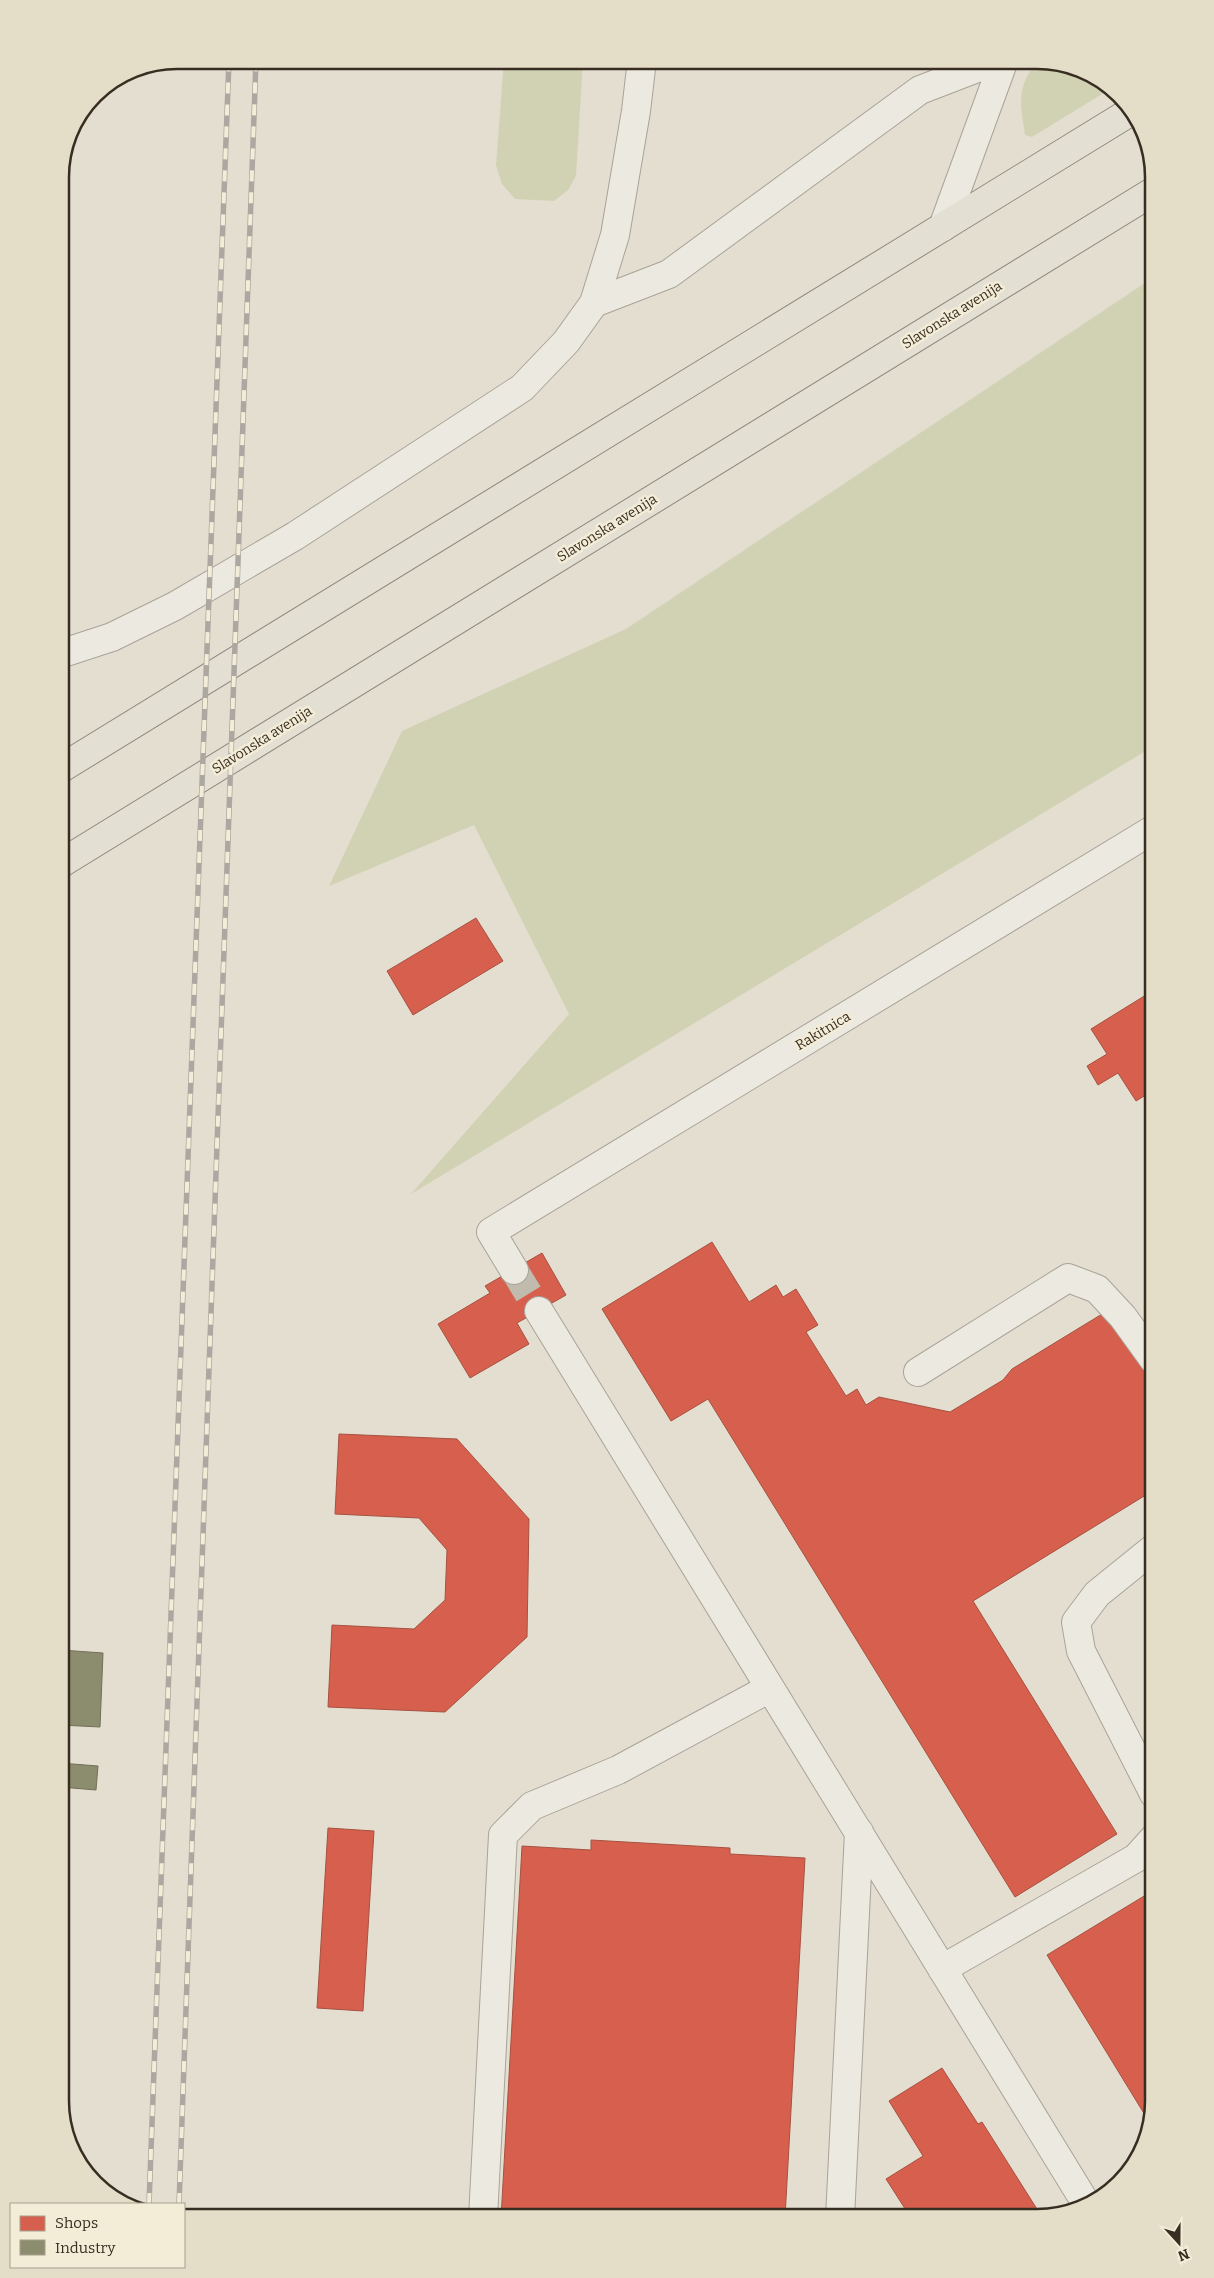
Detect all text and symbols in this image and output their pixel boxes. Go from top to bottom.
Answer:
street label: Slavonska avenija [899,277,1006,353]
street label: Slavonska avenija [554,490,661,566]
street label: Slavonska avenija [209,702,316,778]
street label: Rakitnica [792,1008,854,1054]
legend [10,2203,185,2268]
text: Shops [55,2214,98,2232]
north arrow [1154,2218,1204,2268]
text: Industry [55,2239,115,2257]
text: N [1175,2245,1192,2265]

